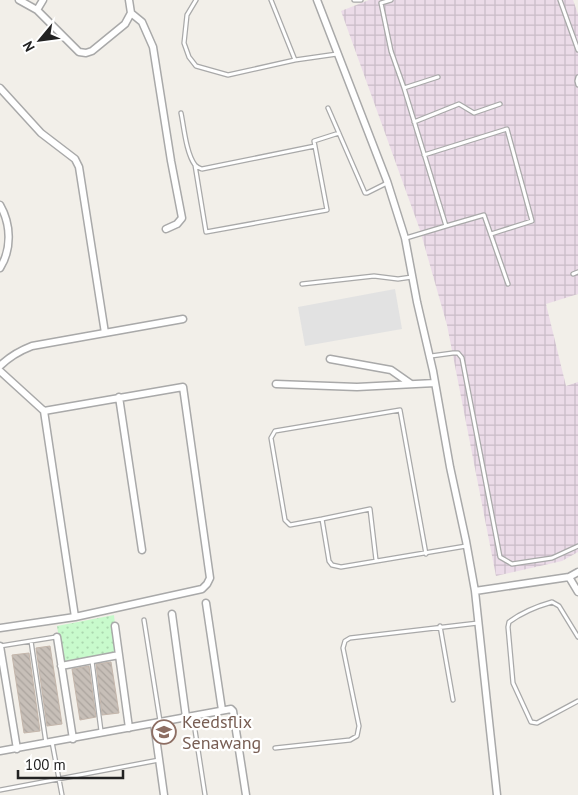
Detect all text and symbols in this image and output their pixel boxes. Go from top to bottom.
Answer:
north arrow [15,15,65,65]
text: N [19,38,39,55]
place label: Keedsflix Senawang [182,710,261,754]
school or university icon: Keedsflix Senawang [151,719,177,745]
scale bar [18,748,122,780]
text: 100 m [25,755,66,774]

